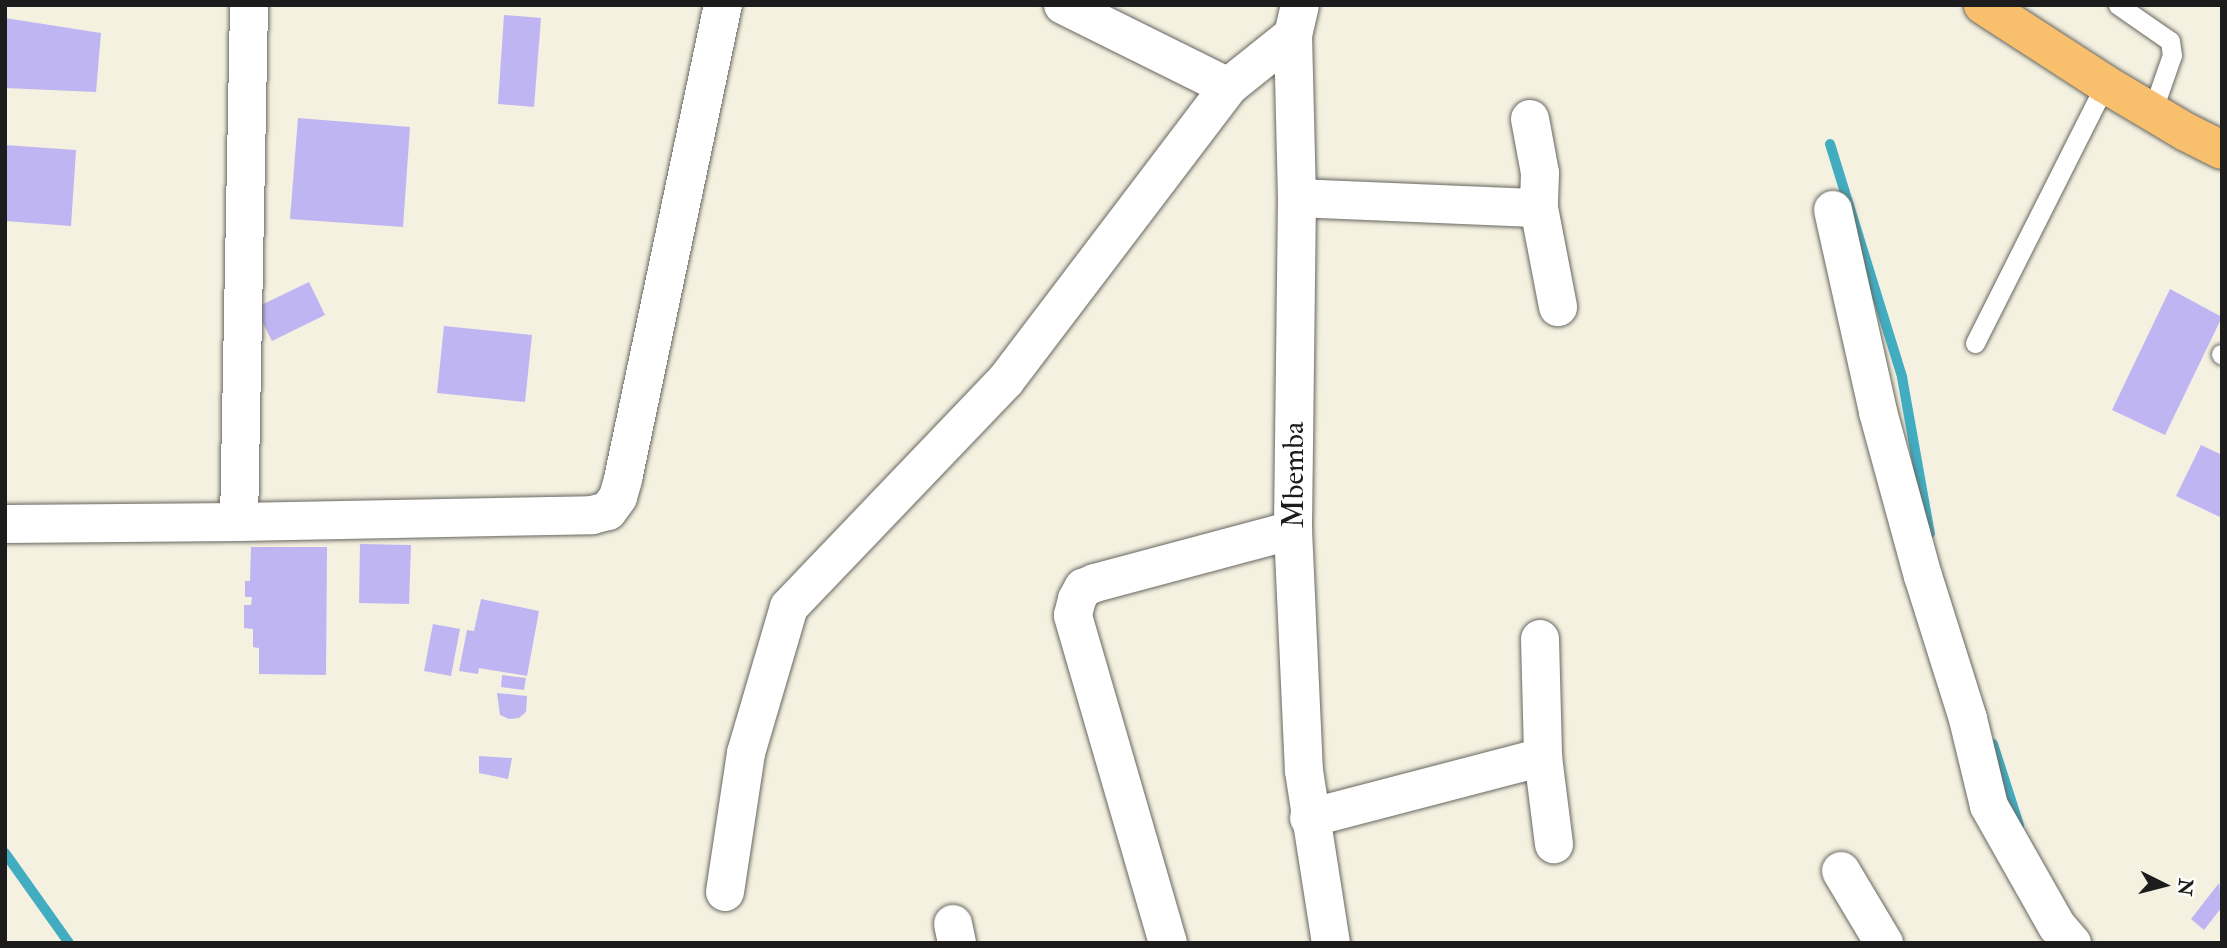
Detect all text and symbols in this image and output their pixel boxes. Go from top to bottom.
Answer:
street label: Mbemba [1276,422,1312,528]
north arrow [2129,850,2199,920]
text: N [2172,877,2198,897]

